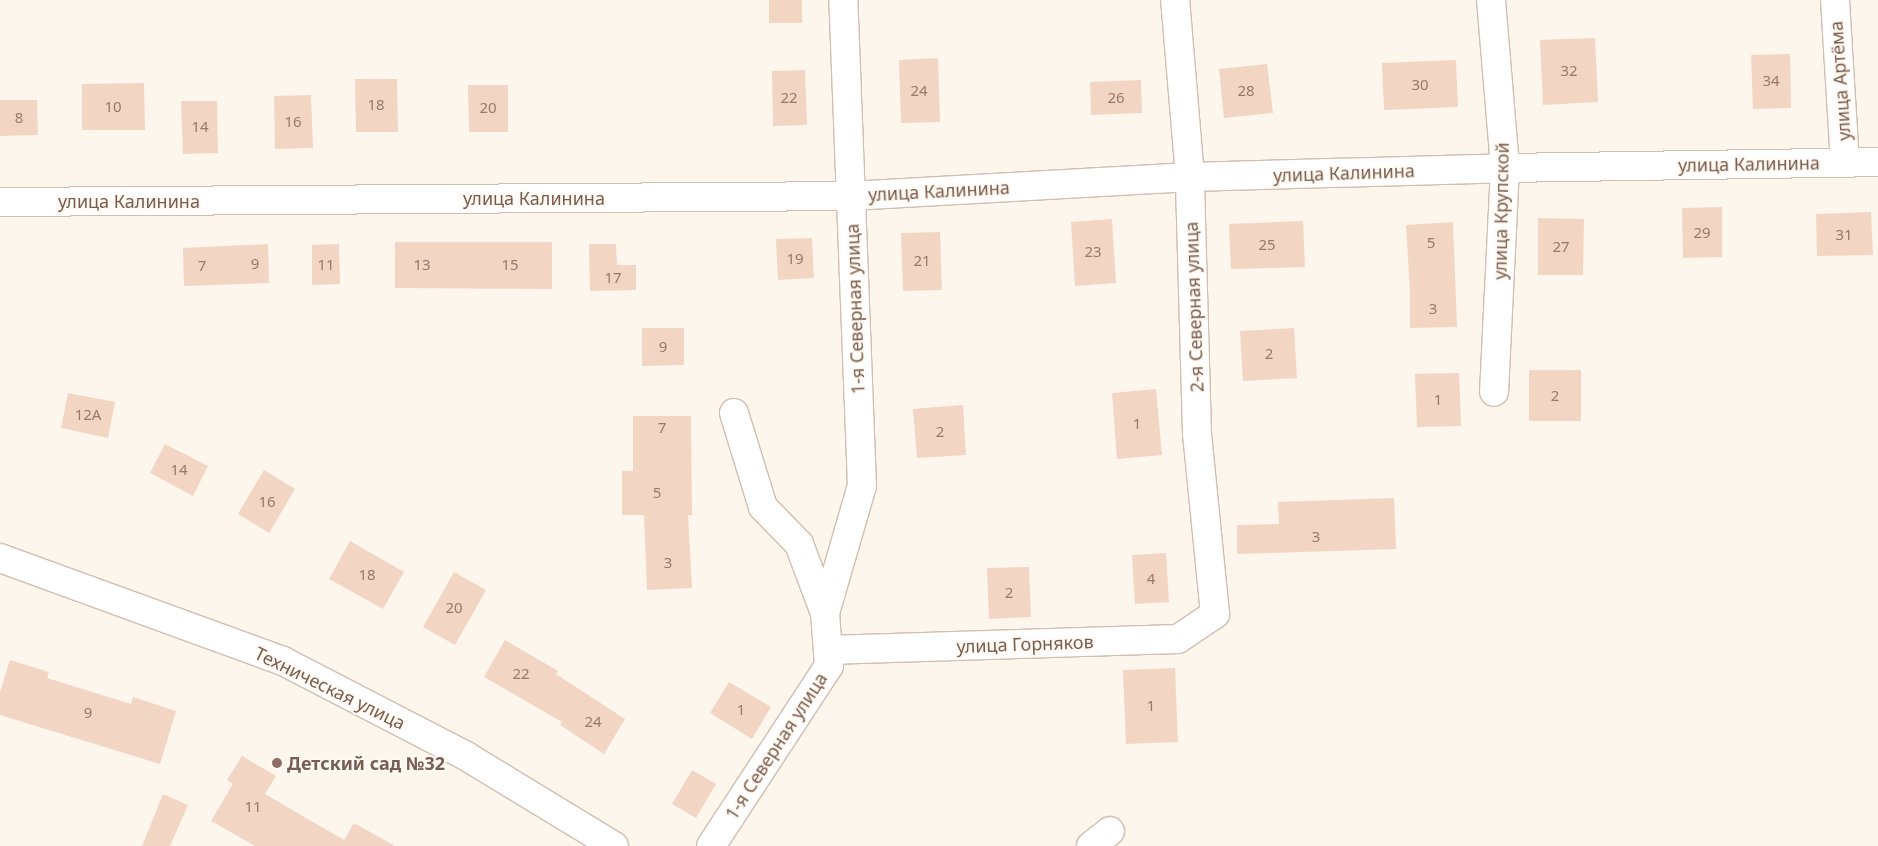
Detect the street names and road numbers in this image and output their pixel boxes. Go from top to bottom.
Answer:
street label: улица Артёма [1825,20,1855,142]
street label: улица Крупской [1489,142,1513,280]
street label: улица Калинина [1678,152,1820,176]
street label: улица Калинина [1273,160,1415,186]
street label: улица Калинина [868,177,1010,205]
street label: улица Калинина [463,187,605,209]
street label: улица Калинина [58,190,200,212]
street label: 2-я Северная улица [1180,221,1208,393]
street label: 1-я Северная улица [841,223,869,395]
street label: улица Горняков [956,631,1094,657]
street label: Техническая улица [251,642,409,734]
street label: 1-я Северная улица [720,669,832,823]

